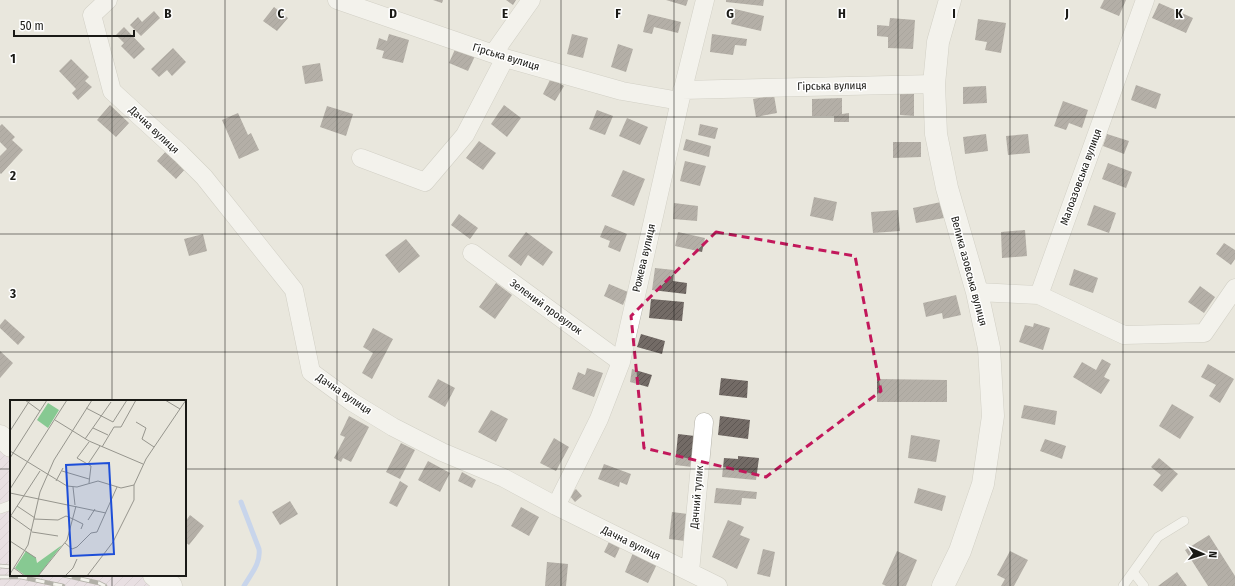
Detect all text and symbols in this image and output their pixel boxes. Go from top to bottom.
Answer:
text: B [164,6,172,21]
text: C [278,6,285,21]
text: D [389,6,397,21]
text: E [502,6,508,21]
text: F [615,6,621,21]
text: G [726,6,734,21]
text: H [838,6,846,21]
text: I [952,6,956,21]
text: J [1064,6,1069,21]
text: K [1175,6,1183,21]
scale bar [14,12,134,38]
text: 50 m [20,19,44,33]
street label: Гірська вулиця [471,41,541,73]
text: 1 [10,51,16,66]
street label: Гірська вулиця [797,79,867,93]
street label: Дачна вулиця [126,103,182,157]
street label: Малоазовська вулиця [1057,127,1105,227]
text: 2 [9,168,16,183]
street label: Велика азовська вулиця [948,215,990,327]
street label: Рожева вулиця [630,222,658,294]
street label: Зелений провулок [507,276,585,338]
text: 3 [9,286,16,301]
street label: Дачна вулиця [313,370,374,417]
inset map [10,400,186,576]
street label: Дачний тупик [688,464,706,530]
street label: Дачна вулиця [599,523,663,563]
north arrow [1183,534,1223,574]
text: N [1206,551,1219,558]

